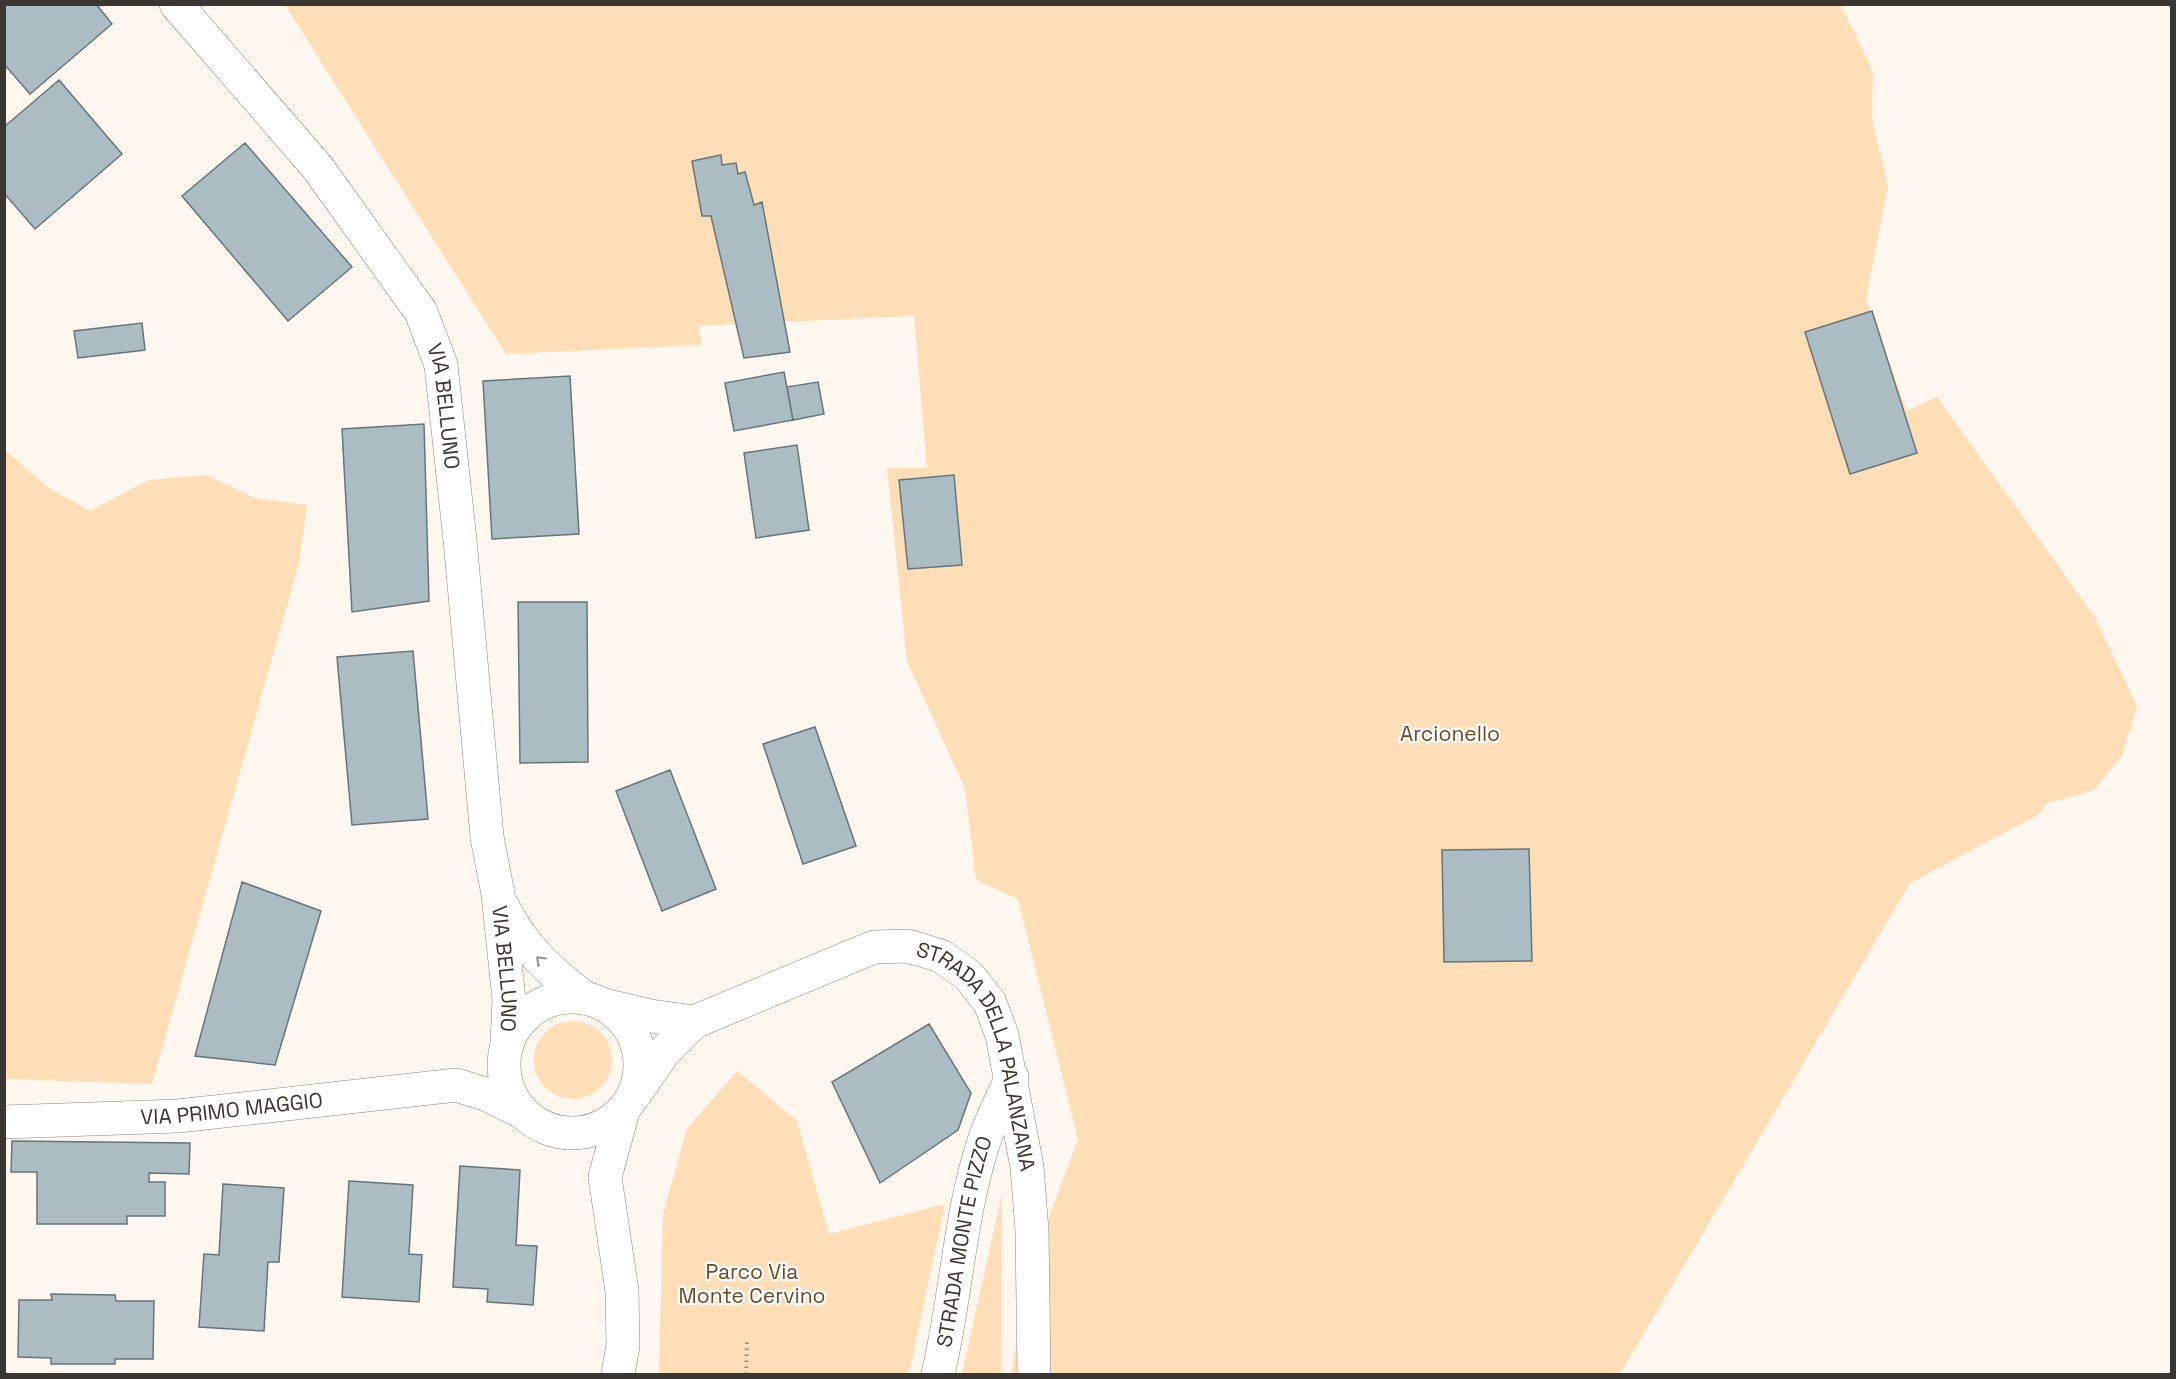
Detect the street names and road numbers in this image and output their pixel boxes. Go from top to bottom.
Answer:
street label: VIA BELLUNO [421,339,466,471]
street label: VIA BELLUNO [486,904,523,1033]
street label: STRADA DELLA PALANZANA [913,935,1041,1173]
street label: VIA PRIMO MAGGIO [140,1086,324,1130]
street label: STRADA MONTE PIZZO [930,1132,998,1349]

